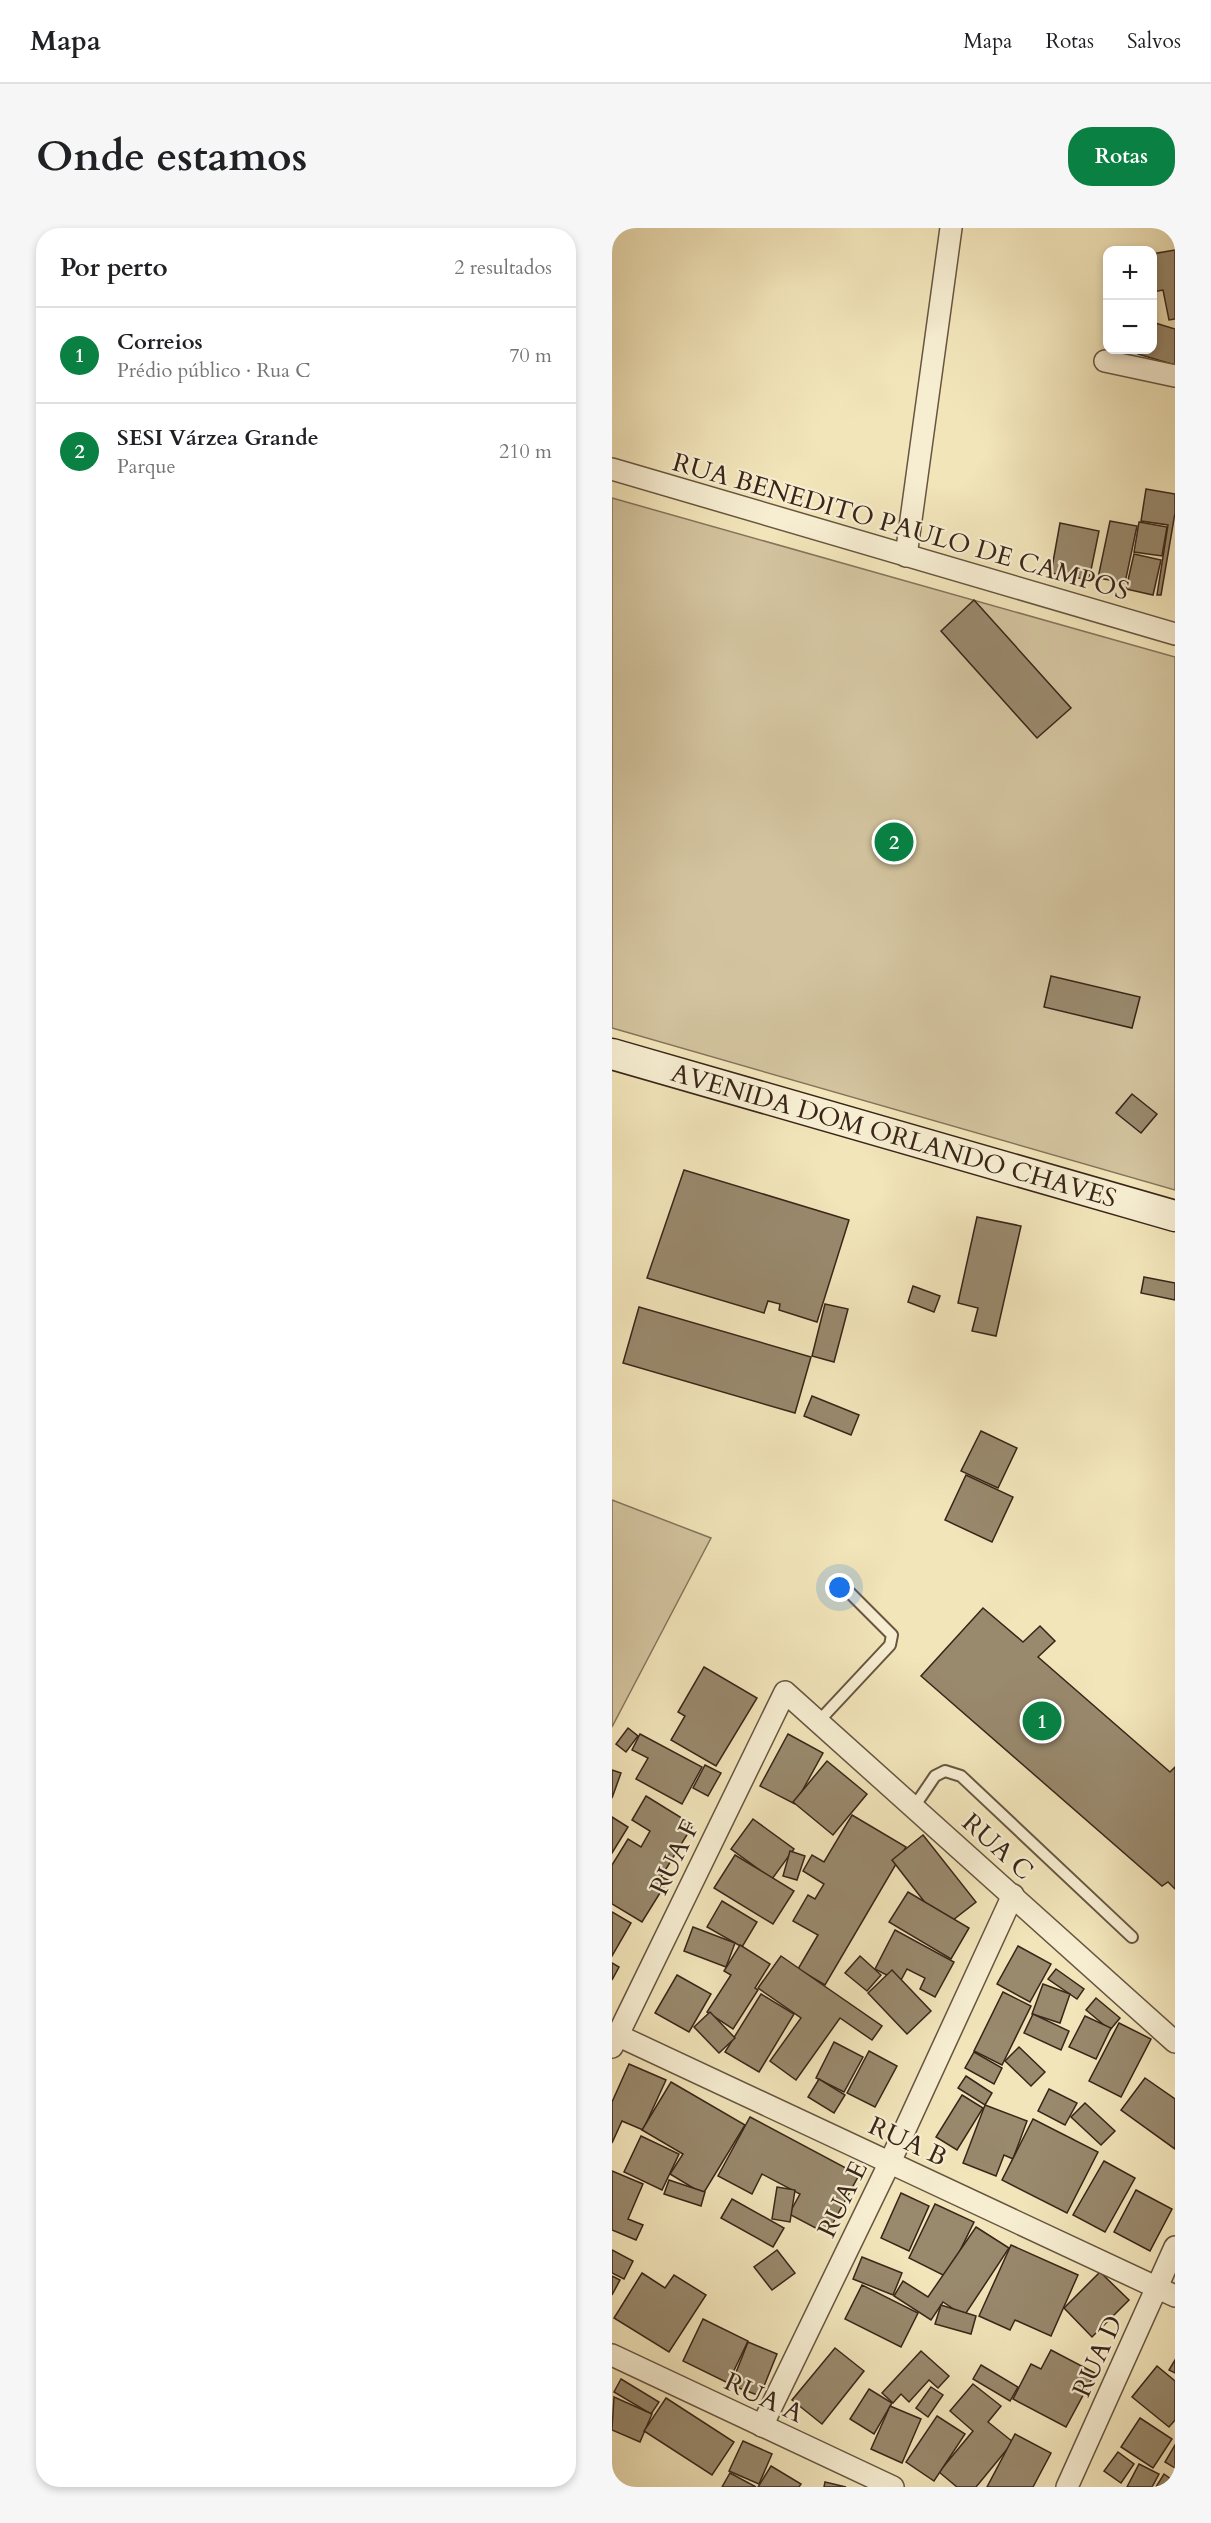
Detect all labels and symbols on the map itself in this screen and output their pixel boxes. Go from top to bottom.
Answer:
street label: RUA BENEDITO PAULO DE CAMPOS [669,444,1133,609]
pin: 2 [874,820,914,864]
street label: AVENIDA DOM ORLANDO CHAVES [667,1055,1121,1216]
your location [825,1573,854,1602]
pin: 1 [1022,1698,1062,1744]
street label: RUA C [955,1805,1041,1888]
street label: RUA F [641,1814,708,1901]
street label: RUA B [863,2108,953,2175]
street label: RUA E [809,2155,876,2243]
street label: RUA D [1064,2310,1131,2403]
street label: RUA A [719,2364,809,2431]

